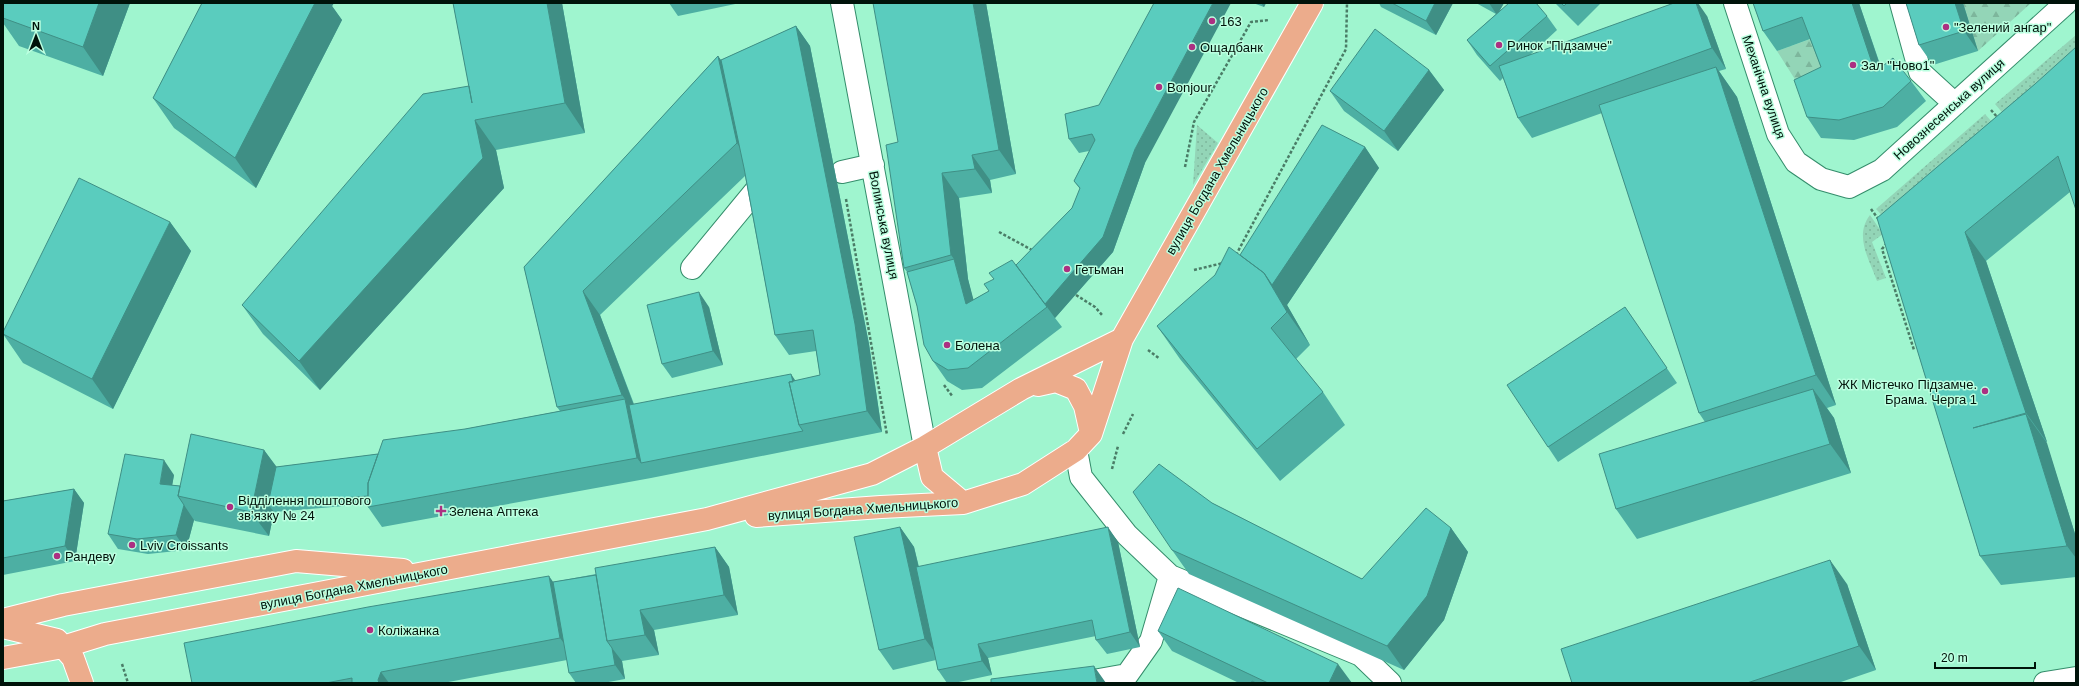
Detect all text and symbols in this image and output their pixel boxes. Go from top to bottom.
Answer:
place label: 163 [1220,14,1242,29]
north arrow [16,16,56,56]
marker: 163 [1207,16,1217,26]
text: N [32,20,40,32]
place label: "Зелений ангар" [1954,20,2052,35]
marker: "Зелений ангар" [1941,22,1951,32]
street label: Механічна вулиця [1739,33,1789,141]
place label: Ринок "Підзамче" [1507,38,1612,53]
place label: Ощадбанк [1200,40,1263,55]
marker: Ринок "Підзамче" [1494,40,1504,50]
marker: Ощадбанк [1187,42,1197,52]
street label: Новознесенська вулиця [1890,55,2008,163]
place label: Зал "Ново1" [1861,58,1935,73]
marker: Зал "Ново1" [1848,60,1858,70]
place label: Bonjour [1167,80,1212,95]
marker: Bonjour [1154,82,1164,92]
street label: вулиця Богдана Хмельницького [1163,85,1271,257]
street label: Волинська вулиця [866,170,902,280]
place label: Гетьман [1075,262,1124,277]
marker: Гетьман [1062,264,1072,274]
place label: Болена [955,338,1000,353]
marker: Болена [942,340,952,350]
place label: ЖК Містечко Підзамче. Брама. Черга 1 [1838,377,1977,407]
marker: ЖК Містечко Підзамче. Брама. Черга 1 [1980,386,1990,396]
place label: Відділення поштового зв’язку № 24 [238,493,371,523]
street label: вулиця Богдана Хмельницького [767,495,959,523]
marker: Відділення поштового зв’язку № 24 [225,502,235,512]
place label: Зелена Аптека [449,504,539,519]
marker: Зелена Аптека [436,506,446,516]
place label: Lviv Croissants [140,538,229,553]
marker: Lviv Croissants [127,540,137,550]
place label: Рандеву [65,549,116,564]
marker: Рандеву [52,551,62,561]
street label: вулиця Богдана Хмельницького [259,561,449,613]
place label: Коліжанка [378,623,440,638]
marker: Коліжанка [365,625,375,635]
scale bar [1935,644,2035,670]
text: 20 m [1941,651,1968,665]

